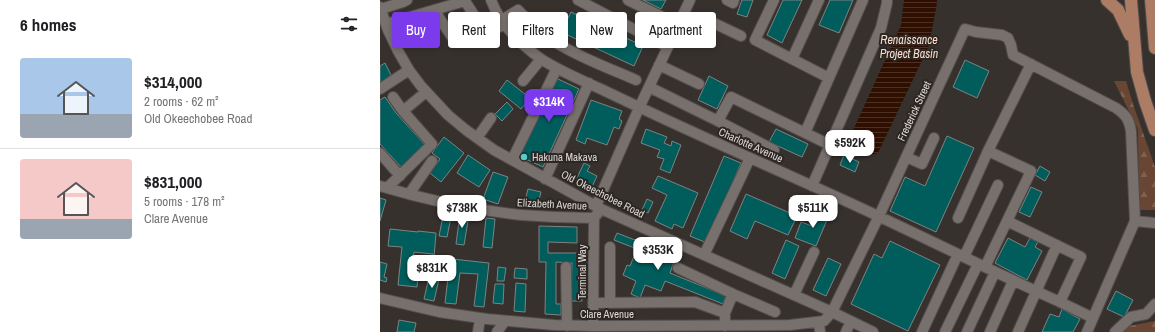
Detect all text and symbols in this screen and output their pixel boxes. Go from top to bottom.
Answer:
chip: Buy [392,12,440,48]
chip: Rent [448,12,500,48]
chip: Filters [508,12,568,48]
chip: New [576,12,627,48]
chip: Apartment [635,12,716,48]
text: 6 homes [20,13,77,36]
icon: filters [338,13,360,35]
water label: Renaissance Project Basin [880,32,938,62]
text: $314,000 [144,70,202,93]
icon: home [52,74,100,122]
street label: Frederick Street [894,78,934,143]
pin: $314K [521,89,577,123]
text: 2 rooms · 62 m² [144,93,219,110]
text: $314K [533,93,565,110]
text: Old Okeechobee Road [144,110,252,127]
street label: Charlotte Avenue [717,125,785,165]
pin: $592K [822,130,878,164]
text: $592K [834,134,866,151]
place label: Hakuna Makava [532,150,597,164]
marker: Hakuna Makava [519,152,529,162]
street label: Old Okeechobee Road [559,167,647,221]
text: $831,000 [144,170,202,193]
icon: home [52,175,100,223]
text: 5 rooms · 178 m² [144,193,225,210]
pin: $738K [434,195,490,229]
street label: Elizabeth Avenue [517,195,587,213]
pin: $511K [785,195,841,229]
text: $738K [446,199,478,216]
text: $511K [798,199,828,216]
text: Clare Avenue [144,210,208,227]
pin: $353K [630,237,686,271]
text: $353K [642,241,674,258]
street label: Terminal Way [575,244,589,299]
pin: $831K [404,255,460,289]
text: $831K [416,259,448,276]
street label: Clare Avenue [580,307,634,321]

